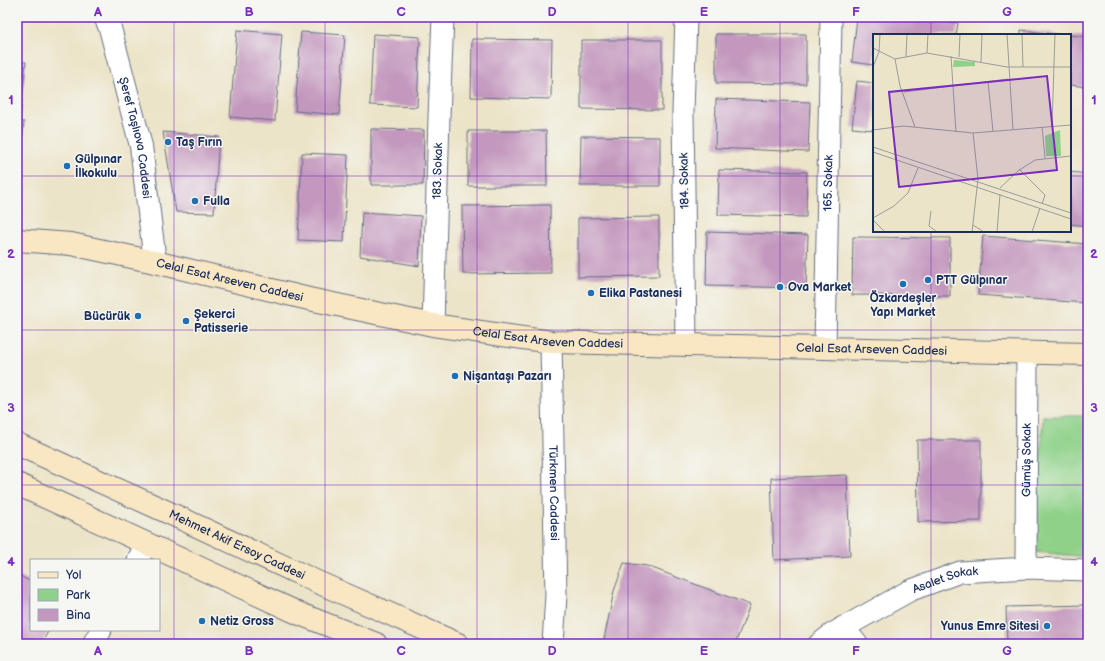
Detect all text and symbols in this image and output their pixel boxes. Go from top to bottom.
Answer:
text: A [93,4,102,20]
text: B [244,4,254,20]
text: C [396,4,406,20]
text: D [547,4,557,20]
text: E [700,4,709,20]
text: F [852,4,860,20]
text: G [1002,4,1012,20]
inset map [873,34,1071,232]
street label: Şeref Taşlıova Caddesi [115,76,154,200]
text: 1 [8,92,14,108]
text: 1 [1091,92,1097,108]
place label: Taş Fırın [176,135,223,150]
marker: Taş Fırın [163,137,173,147]
street label: 183. Sokak [430,142,446,200]
place label: Gülpınar İlkokulu [75,152,122,181]
street label: 184. Sokak [677,152,692,209]
street label: 165. Sokak [820,154,837,212]
marker: Gülpınar İlkokulu [62,161,72,171]
place label: Fulla [203,194,230,209]
marker: Fulla [190,196,200,206]
text: 2 [7,246,15,262]
text: 2 [1090,246,1098,262]
street label: Celal Esat Arseven Caddesi [154,256,305,305]
place label: PTT Gülpınar [936,273,1007,288]
marker: PTT Gülpınar [923,275,933,285]
marker: Özkardeşler Yapı Market [898,279,908,289]
place label: Ova Market [788,280,851,295]
marker: Ova Market [775,282,785,292]
place label: Elika Pastanesi [599,286,682,301]
marker: Elika Pastanesi [586,288,596,298]
place label: Özkardeşler Yapı Market [870,290,937,320]
place label: Şekerci Patisserie [194,307,248,336]
place label: Bücürük [84,309,131,324]
marker: Bücürük [133,311,143,321]
marker: Şekerci Patisserie [181,316,191,326]
street label: Celal Esat Arseven Caddesi [472,324,624,352]
street label: Celal Esat Arseven Caddesi [796,340,947,359]
place label: Nişantaşı Pazarı [463,369,551,384]
marker: Nişantaşı Pazarı [450,371,460,381]
text: 3 [7,400,15,416]
text: 3 [1090,400,1098,416]
street label: Gümüş Sokak [1019,423,1035,497]
street label: Türkmen Caddesi [545,445,562,541]
street label: Mehmet Akif Ersoy Caddesi [166,507,308,583]
text: 4 [7,554,15,570]
text: 4 [1090,554,1098,570]
legend [30,559,160,631]
street label: Asalet Sokak [910,564,979,597]
text: Yol [65,568,81,583]
text: Park [66,588,90,603]
text: Bina [66,608,91,623]
place label: Netiz Gross [210,614,274,629]
marker: Netiz Gross [197,616,207,626]
place label: Yunus Emre Sitesi [941,619,1039,634]
marker: Yunus Emre Sitesi [1042,621,1052,631]
text: A [93,643,102,659]
text: B [244,643,254,659]
text: C [396,643,406,659]
text: D [547,643,557,659]
text: E [700,643,709,659]
text: F [852,643,860,659]
text: G [1002,643,1012,659]

